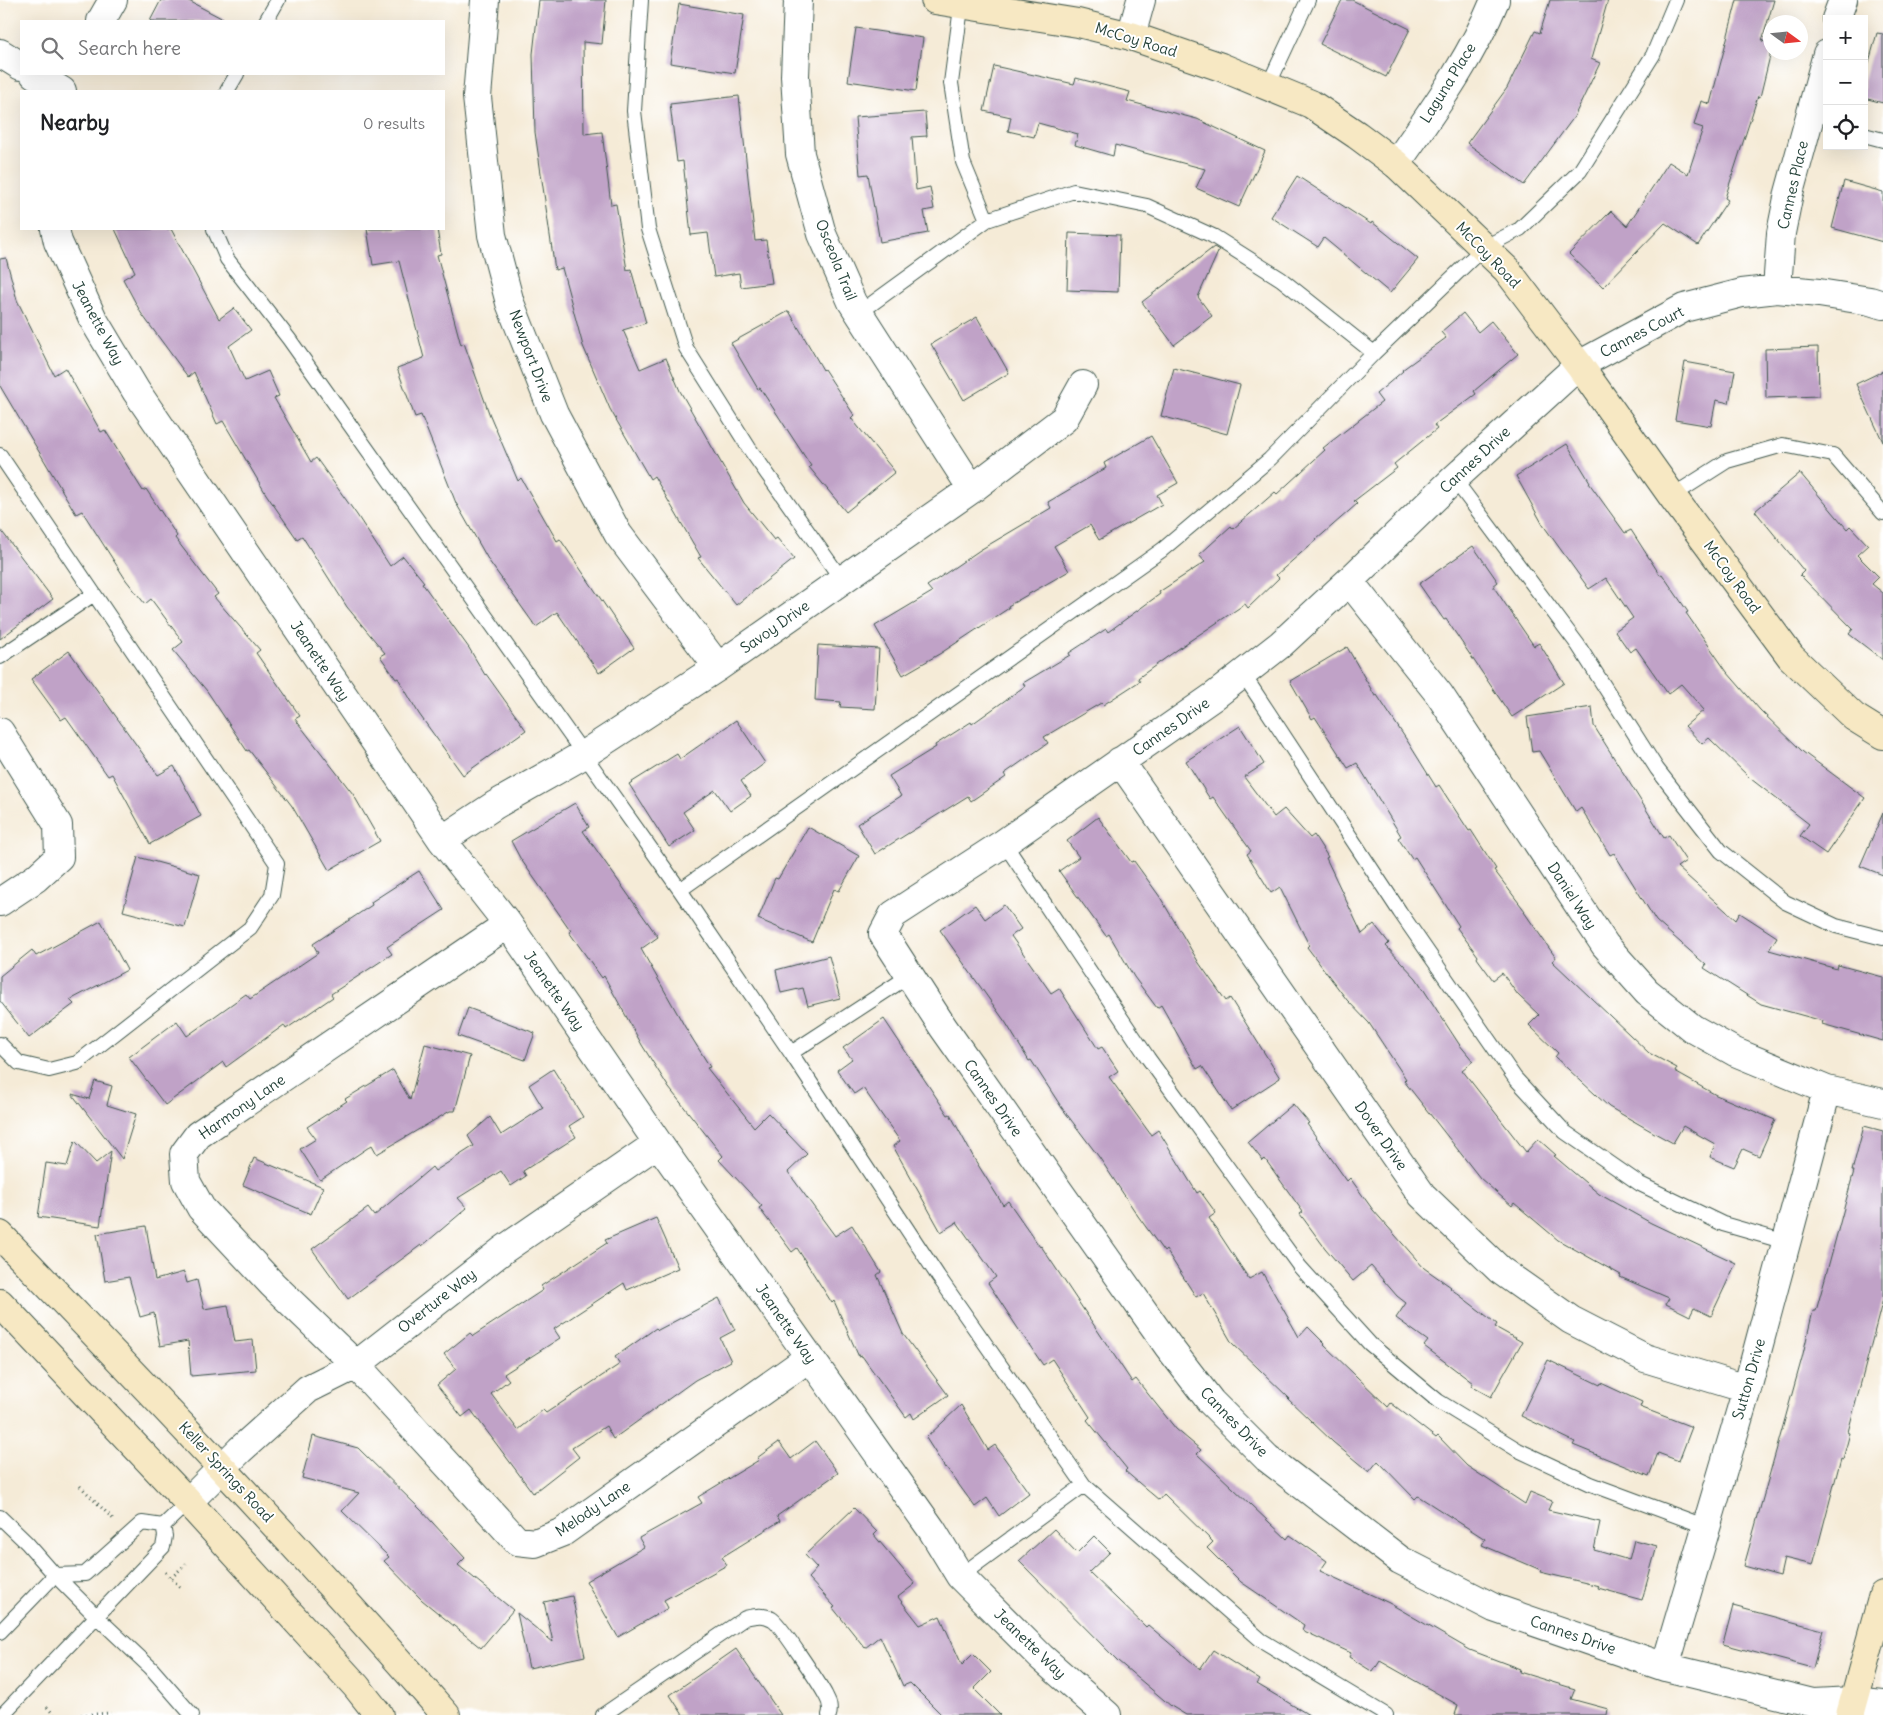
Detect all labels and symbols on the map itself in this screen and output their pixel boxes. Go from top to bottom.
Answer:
north arrow [1763,15,1808,60]
street label: McCoy Road [1093,18,1180,61]
street label: Laguna Place [1415,39,1480,126]
street label: Cannes Place [1773,139,1812,231]
street label: Osceola Trail [812,216,861,303]
street label: McCoy Road [1452,218,1525,292]
street label: Jeanette Way [68,277,129,368]
street label: Cannes Court [1597,302,1687,362]
street label: Newport Drive [505,307,558,405]
street label: Cannes Drive [1435,422,1514,497]
street label: McCoy Road [1700,537,1765,617]
street label: Savoy Drive [736,596,813,657]
street label: Jeanette Way [287,617,354,704]
street label: Cannes Drive [1129,693,1213,760]
street label: Daniel Way [1544,859,1601,933]
street label: Jeanette Way [520,947,589,1034]
street label: Cannes Drive [960,1056,1027,1140]
street label: Harmony Lane [195,1070,289,1143]
street label: Dover Drive [1351,1098,1412,1174]
street label: Overture Way [394,1264,480,1337]
street label: Jeanette Way [752,1280,821,1367]
street label: Sutton Drive [1728,1336,1769,1422]
street label: Cannes Drive [1196,1383,1272,1460]
street label: Keller Springs Road [175,1417,278,1526]
street label: Melody Lane [552,1477,634,1541]
street label: Jeanette Way [990,1605,1070,1683]
street label: Cannes Drive [1528,1611,1619,1658]

